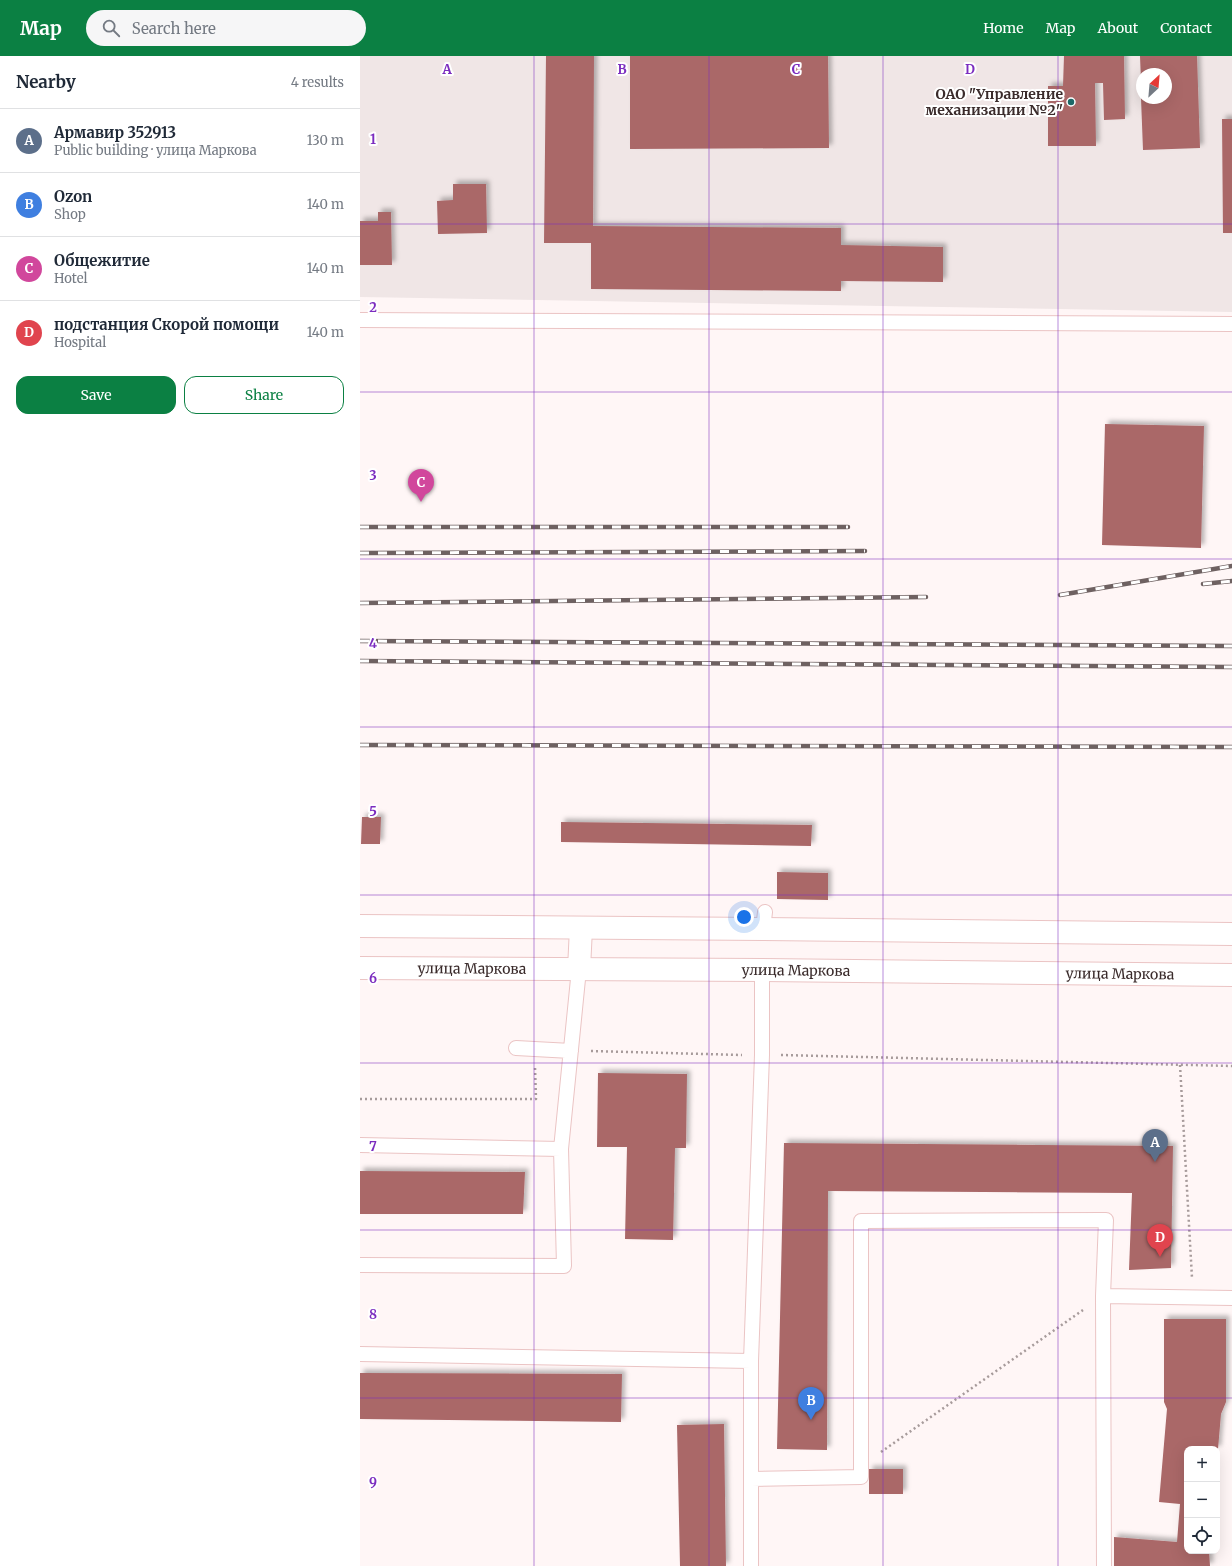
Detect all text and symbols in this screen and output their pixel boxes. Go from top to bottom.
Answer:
search box [86,10,366,46]
text: Map [20,16,62,40]
icon: search [100,17,122,39]
text: Search here [132,19,216,38]
text: Home [983,19,1024,37]
text: Map [1046,19,1075,37]
text: About [1097,19,1138,37]
text: Contact [1160,19,1212,37]
text: A [441,61,452,78]
text: B [617,61,627,78]
text: C [792,61,801,78]
text: D [965,61,975,78]
north arrow [1136,68,1172,104]
text: Nearby [16,71,76,93]
text: 4 results [291,74,344,91]
place label: ОАО "Управление механизации №2" [926,85,1063,119]
marker: ОАО "Управление механизации №2" [1066,97,1076,107]
text: Армавир 352913 [54,123,176,142]
text: 1 [370,131,376,148]
text: A [24,132,34,149]
text: 130 m [307,132,344,149]
text: Public building · улица Маркова [54,142,257,159]
text: Ozon [54,187,92,206]
text: B [24,196,34,213]
text: 140 m [307,196,344,213]
text: Shop [54,206,86,223]
text: Общежитие [54,251,150,270]
text: C [25,260,33,277]
text: 140 m [307,260,344,277]
text: Hotel [54,270,87,287]
text: 2 [369,299,377,316]
text: подстанция Скорой помощи [54,315,279,334]
text: D [24,324,34,341]
text: 140 m [307,324,344,341]
text: Hospital [54,334,106,351]
button: Save [16,376,176,414]
button: Share [184,376,344,414]
text: 3 [369,467,377,484]
pin: C [408,469,434,502]
text: 4 [369,635,378,652]
text: 5 [369,803,377,820]
your location [734,907,754,927]
street label: улица Маркова [418,959,527,978]
street label: улица Маркова [742,961,851,980]
street label: улица Маркова [1066,964,1175,983]
text: 6 [369,970,377,987]
pin: A [1142,1129,1168,1162]
text: 7 [369,1138,377,1155]
pin: D [1147,1224,1173,1257]
text: 8 [369,1306,377,1323]
pin: B [798,1387,824,1420]
map controls [1184,1446,1220,1554]
button: + [1184,1446,1220,1482]
text: 9 [369,1474,377,1491]
button: − [1184,1482,1220,1518]
button: locate [1184,1518,1220,1554]

